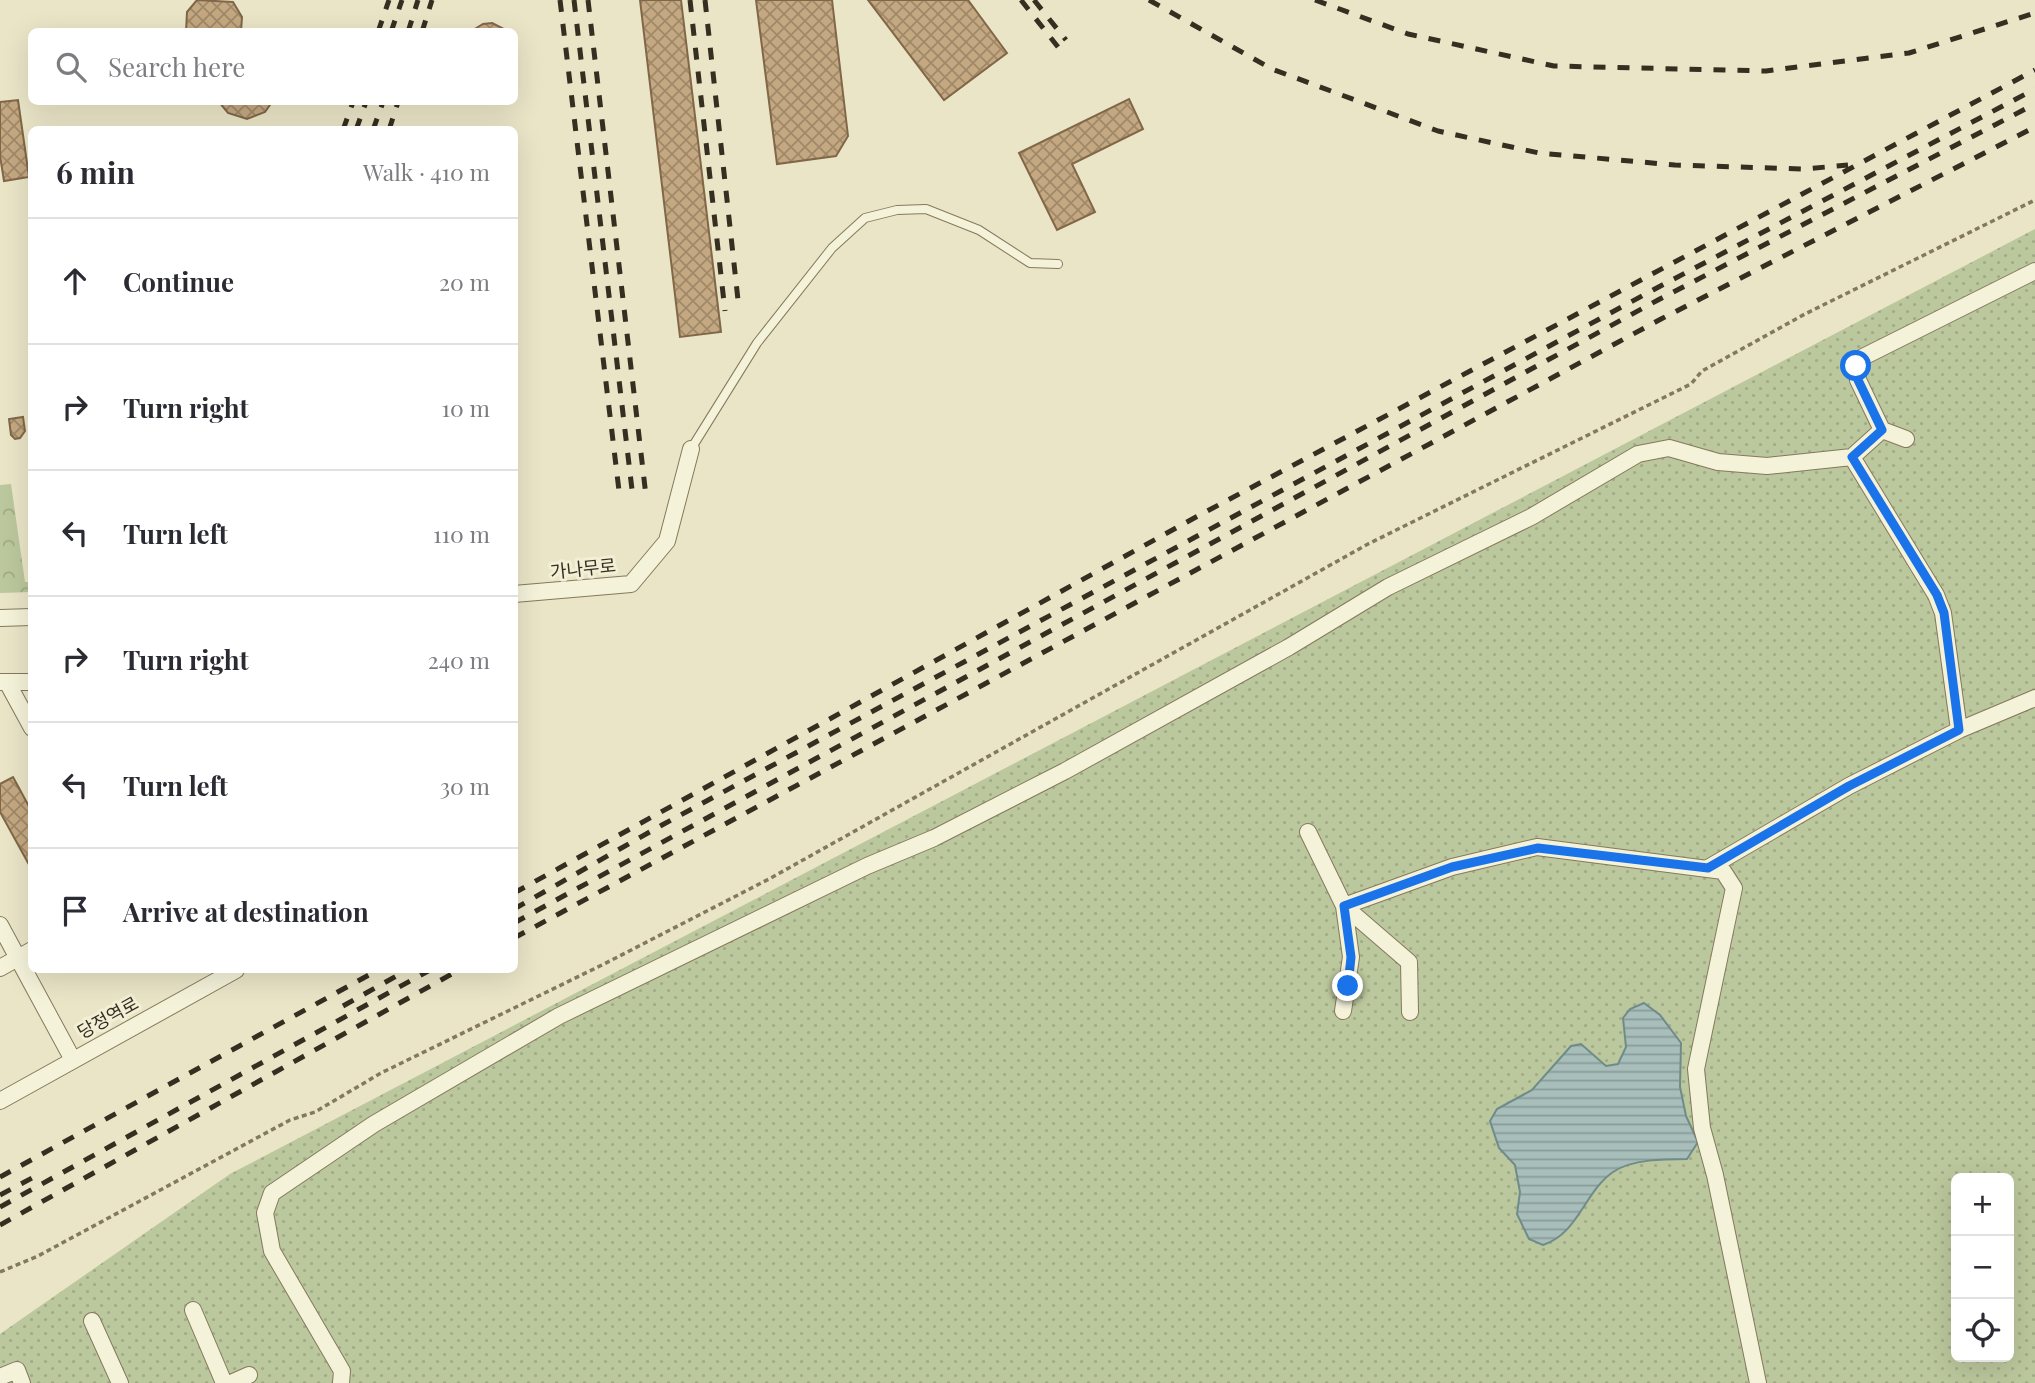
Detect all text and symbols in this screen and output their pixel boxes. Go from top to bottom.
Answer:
search box [28,28,518,105]
icon: search [52,48,90,86]
text: Search here [108,49,245,84]
text: 6 min [56,152,135,192]
text: Walk · 410 m [363,156,490,187]
icon: ahead [56,262,94,300]
text: Continue [123,264,234,299]
text: 20 m [439,266,490,297]
route start [1840,350,1871,381]
icon: right [56,388,94,426]
text: Turn right [123,390,249,425]
text: 10 m [442,392,490,423]
icon: left [56,514,94,552]
text: Turn left [123,516,228,551]
text: 110 m [433,518,490,549]
street label: 가나무로 [549,553,617,583]
icon: right [56,640,94,678]
text: Turn right [123,642,249,677]
text: 240 m [428,644,490,675]
icon: left [56,766,94,804]
text: Turn left [123,768,228,803]
text: 30 m [440,770,490,801]
icon: arrive [56,892,94,930]
text: Arrive at destination [123,894,369,929]
route end [1332,970,1363,1001]
street label: 당정역로 [73,991,142,1044]
map controls [1951,1173,2014,1362]
button: + [1951,1173,2014,1236]
button: − [1951,1236,2014,1299]
button: locate [1951,1299,2014,1362]

